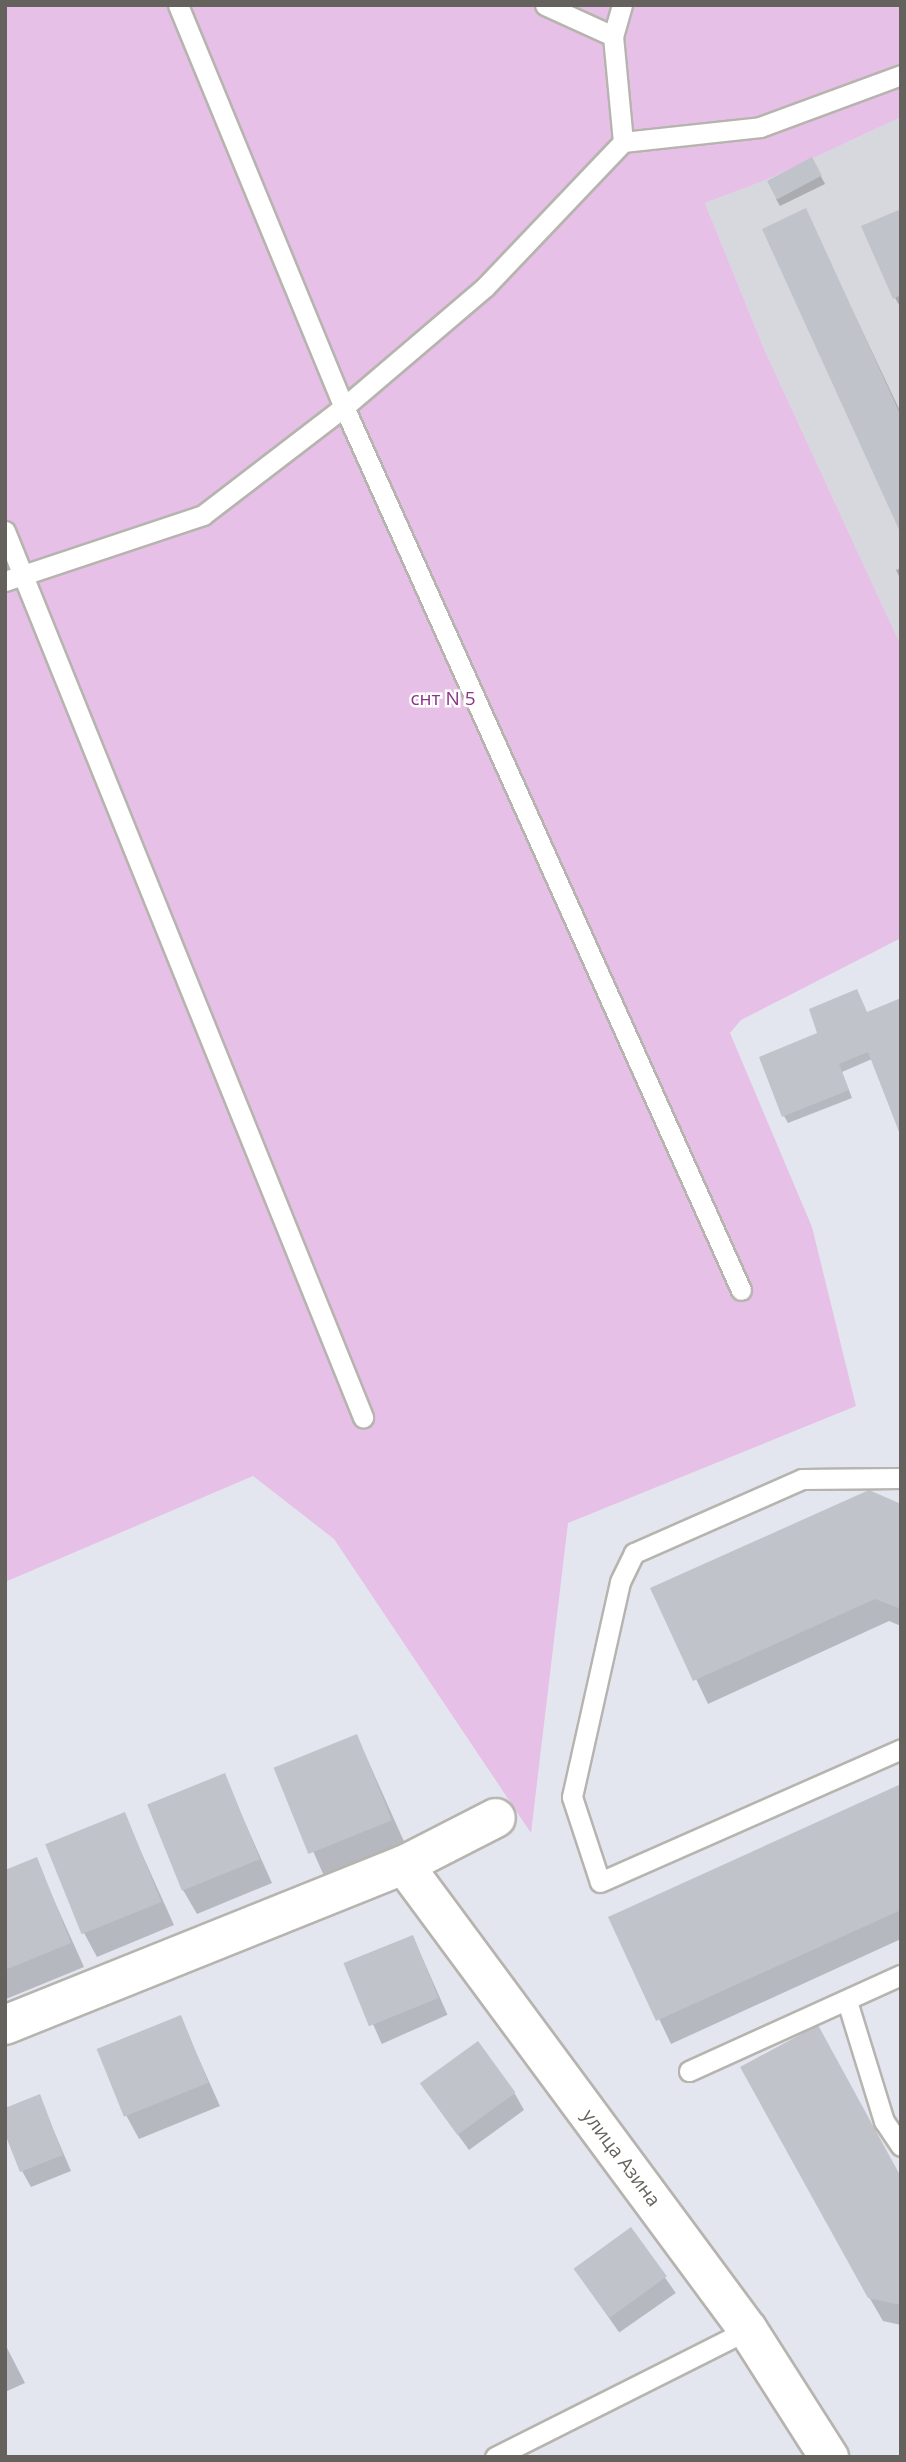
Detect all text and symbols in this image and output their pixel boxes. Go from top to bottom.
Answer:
park label: снт N 5 [410,688,476,710]
street label: улица Азина [577,2105,665,2211]

